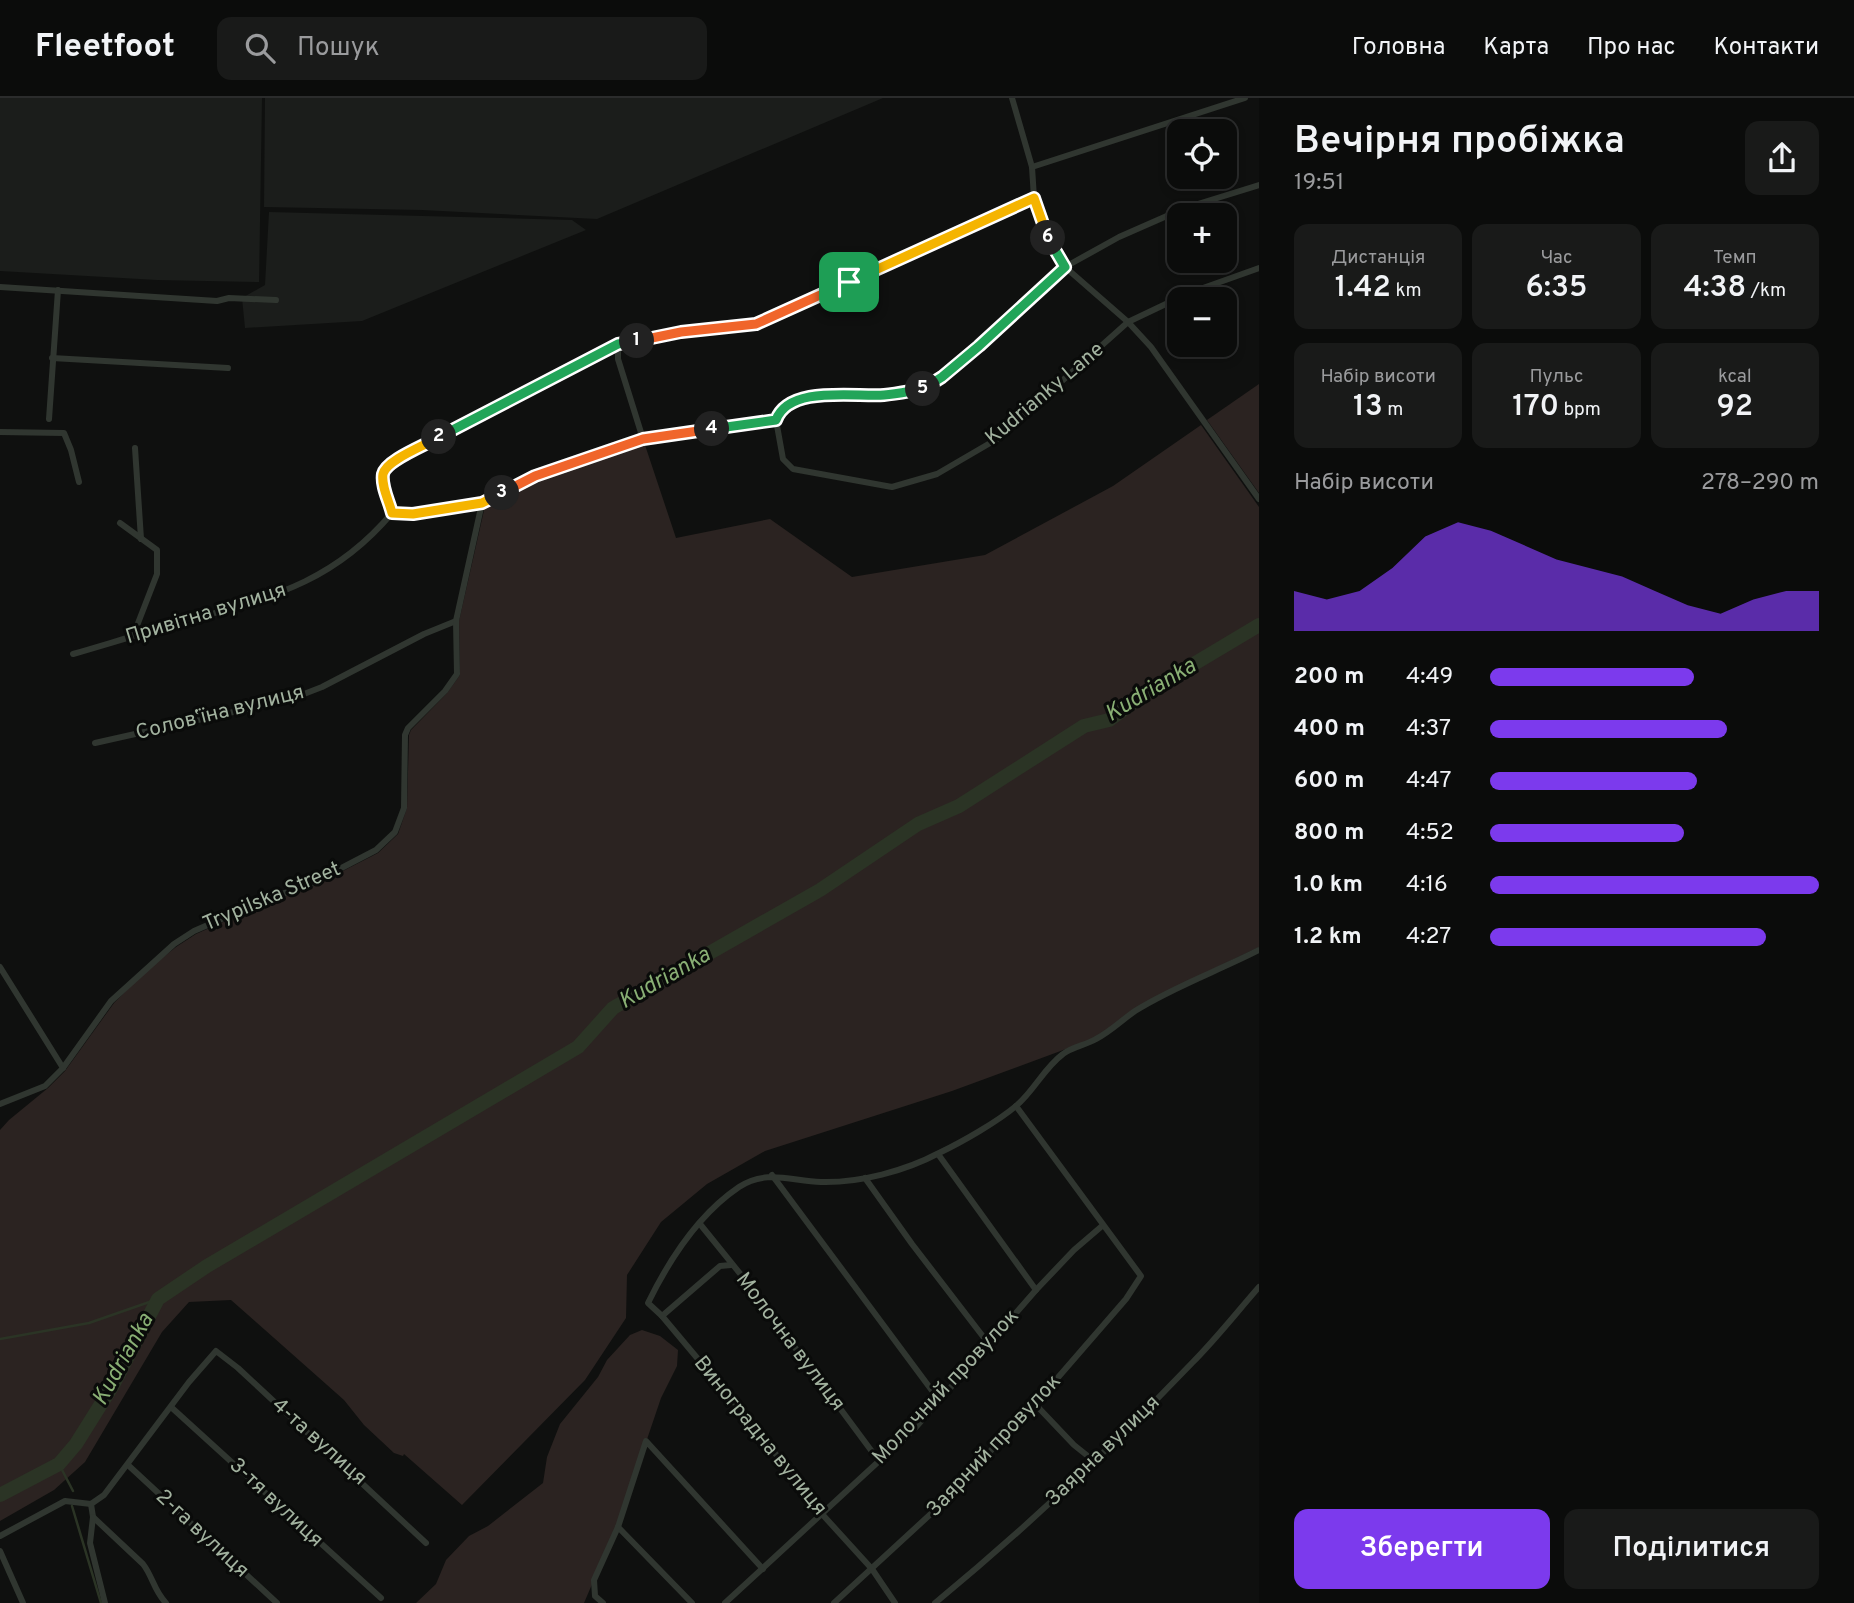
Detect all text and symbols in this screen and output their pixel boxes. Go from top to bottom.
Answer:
search box [217,17,707,80]
text: Fleetfoot [35,27,175,69]
icon: search [241,29,279,67]
text: Пошук [297,32,380,65]
text: Головна [1352,33,1445,63]
text: Карта [1483,33,1549,63]
text: Про нас [1587,33,1675,63]
text: Контакти [1713,33,1819,63]
text: Вечірня пробіжка [1294,118,1625,167]
map controls [1167,119,1237,357]
button: locate [1167,119,1237,189]
button: share [1745,121,1819,195]
text: 19:51 [1294,169,1344,198]
button: + [1167,203,1237,273]
pin: 6 [1030,220,1066,256]
text: 6 [1042,225,1053,249]
text: Дистанція [1331,246,1425,270]
text: Час [1540,246,1573,270]
text: Темп [1713,246,1757,270]
pin [819,252,879,312]
icon: arrive [830,263,868,301]
text: 1.42 [1335,270,1391,307]
text: 6:35 [1526,270,1587,307]
text: 4:38 [1683,270,1746,307]
text: km [1391,279,1422,303]
text: /km [1746,279,1786,303]
button: − [1167,287,1237,357]
pin: 1 [620,324,654,358]
text: 1 [633,328,640,352]
street label: Kudrianky Lane [980,336,1110,452]
text: Набір висоти [1320,365,1436,389]
text: Пульс [1529,365,1584,389]
text: kcal [1718,365,1752,389]
pin: 5 [906,372,940,406]
text: 5 [917,376,928,400]
text: 13 [1353,389,1383,426]
text: 170 [1512,389,1559,426]
text: 92 [1717,389,1753,426]
text: m [1383,398,1403,422]
text: bpm [1559,398,1601,422]
pin: 4 [694,412,730,446]
text: 4 [705,416,718,440]
pin: 2 [422,420,457,454]
text: 2 [433,424,444,448]
text: Набір висоти [1294,469,1434,498]
text: 278–290 m [1701,469,1819,498]
pin: 3 [484,476,520,510]
text: 3 [496,480,507,504]
street label: Привітна вулиця [123,577,289,651]
water label: Kudrianka [1100,652,1202,729]
text: 200 m [1294,663,1364,692]
text: 4:49 [1406,663,1453,692]
street label: Соловʼїна вулиця [133,679,307,747]
text: 400 m [1294,715,1365,744]
text: 4:37 [1406,715,1451,744]
text: 600 m [1294,767,1364,796]
text: 4:47 [1406,767,1452,796]
text: 800 m [1294,819,1364,848]
text: 4:52 [1406,819,1454,848]
street label: Trypilska Street [199,856,345,938]
text: 1.0 km [1294,871,1363,900]
text: 4:16 [1406,871,1448,900]
text: 1.2 km [1294,923,1362,952]
text: 4:27 [1406,923,1451,952]
water label: Kudrianka [614,941,716,1017]
street label: Молочна вулиця [729,1267,851,1417]
street label: Молочний провулок [867,1303,1025,1471]
water label: Kudrianka [87,1309,161,1411]
street label: Виноградна вулиця [687,1351,833,1521]
street label: Заярний провулок [921,1369,1067,1523]
street label: Заярна вулиця [1040,1390,1166,1512]
street label: 4-та вулиця [266,1392,372,1492]
street label: 3-тя вулиця [223,1452,329,1554]
street label: 2-га вулиця [149,1484,255,1584]
button: Зберегти [1294,1509,1550,1589]
button: Поділитися [1564,1509,1819,1589]

